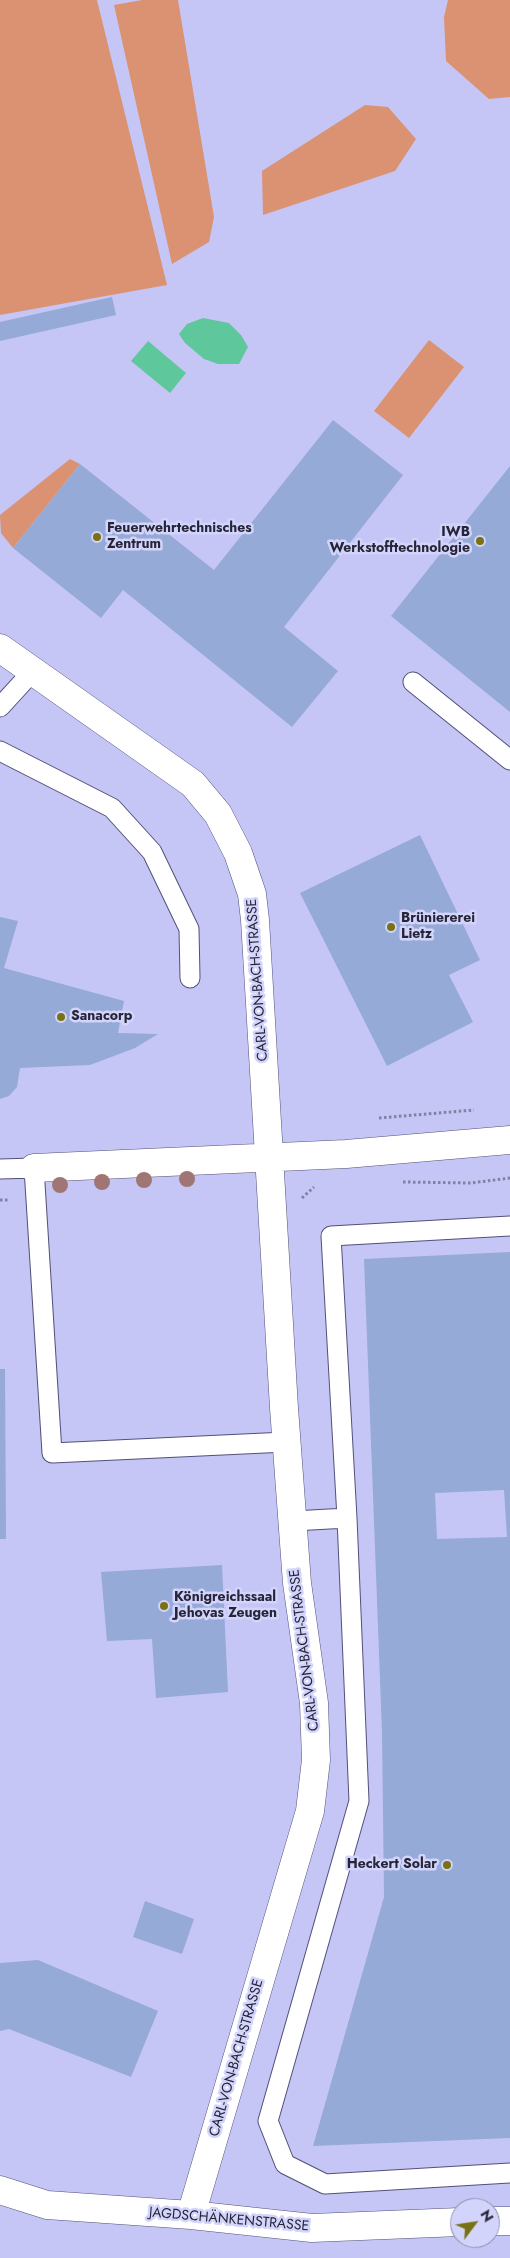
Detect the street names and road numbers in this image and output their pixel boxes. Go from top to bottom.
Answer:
street label: CARL-VON-BACH-STRASSE [244,898,272,1062]
street label: CARL-VON-BACH-STRASSE [287,1568,323,1732]
street label: CARL-VON-BACH-STRASSE [206,1977,268,2139]
street label: JAGDSCHÄNKENSTRASSE [148,2205,310,2235]

